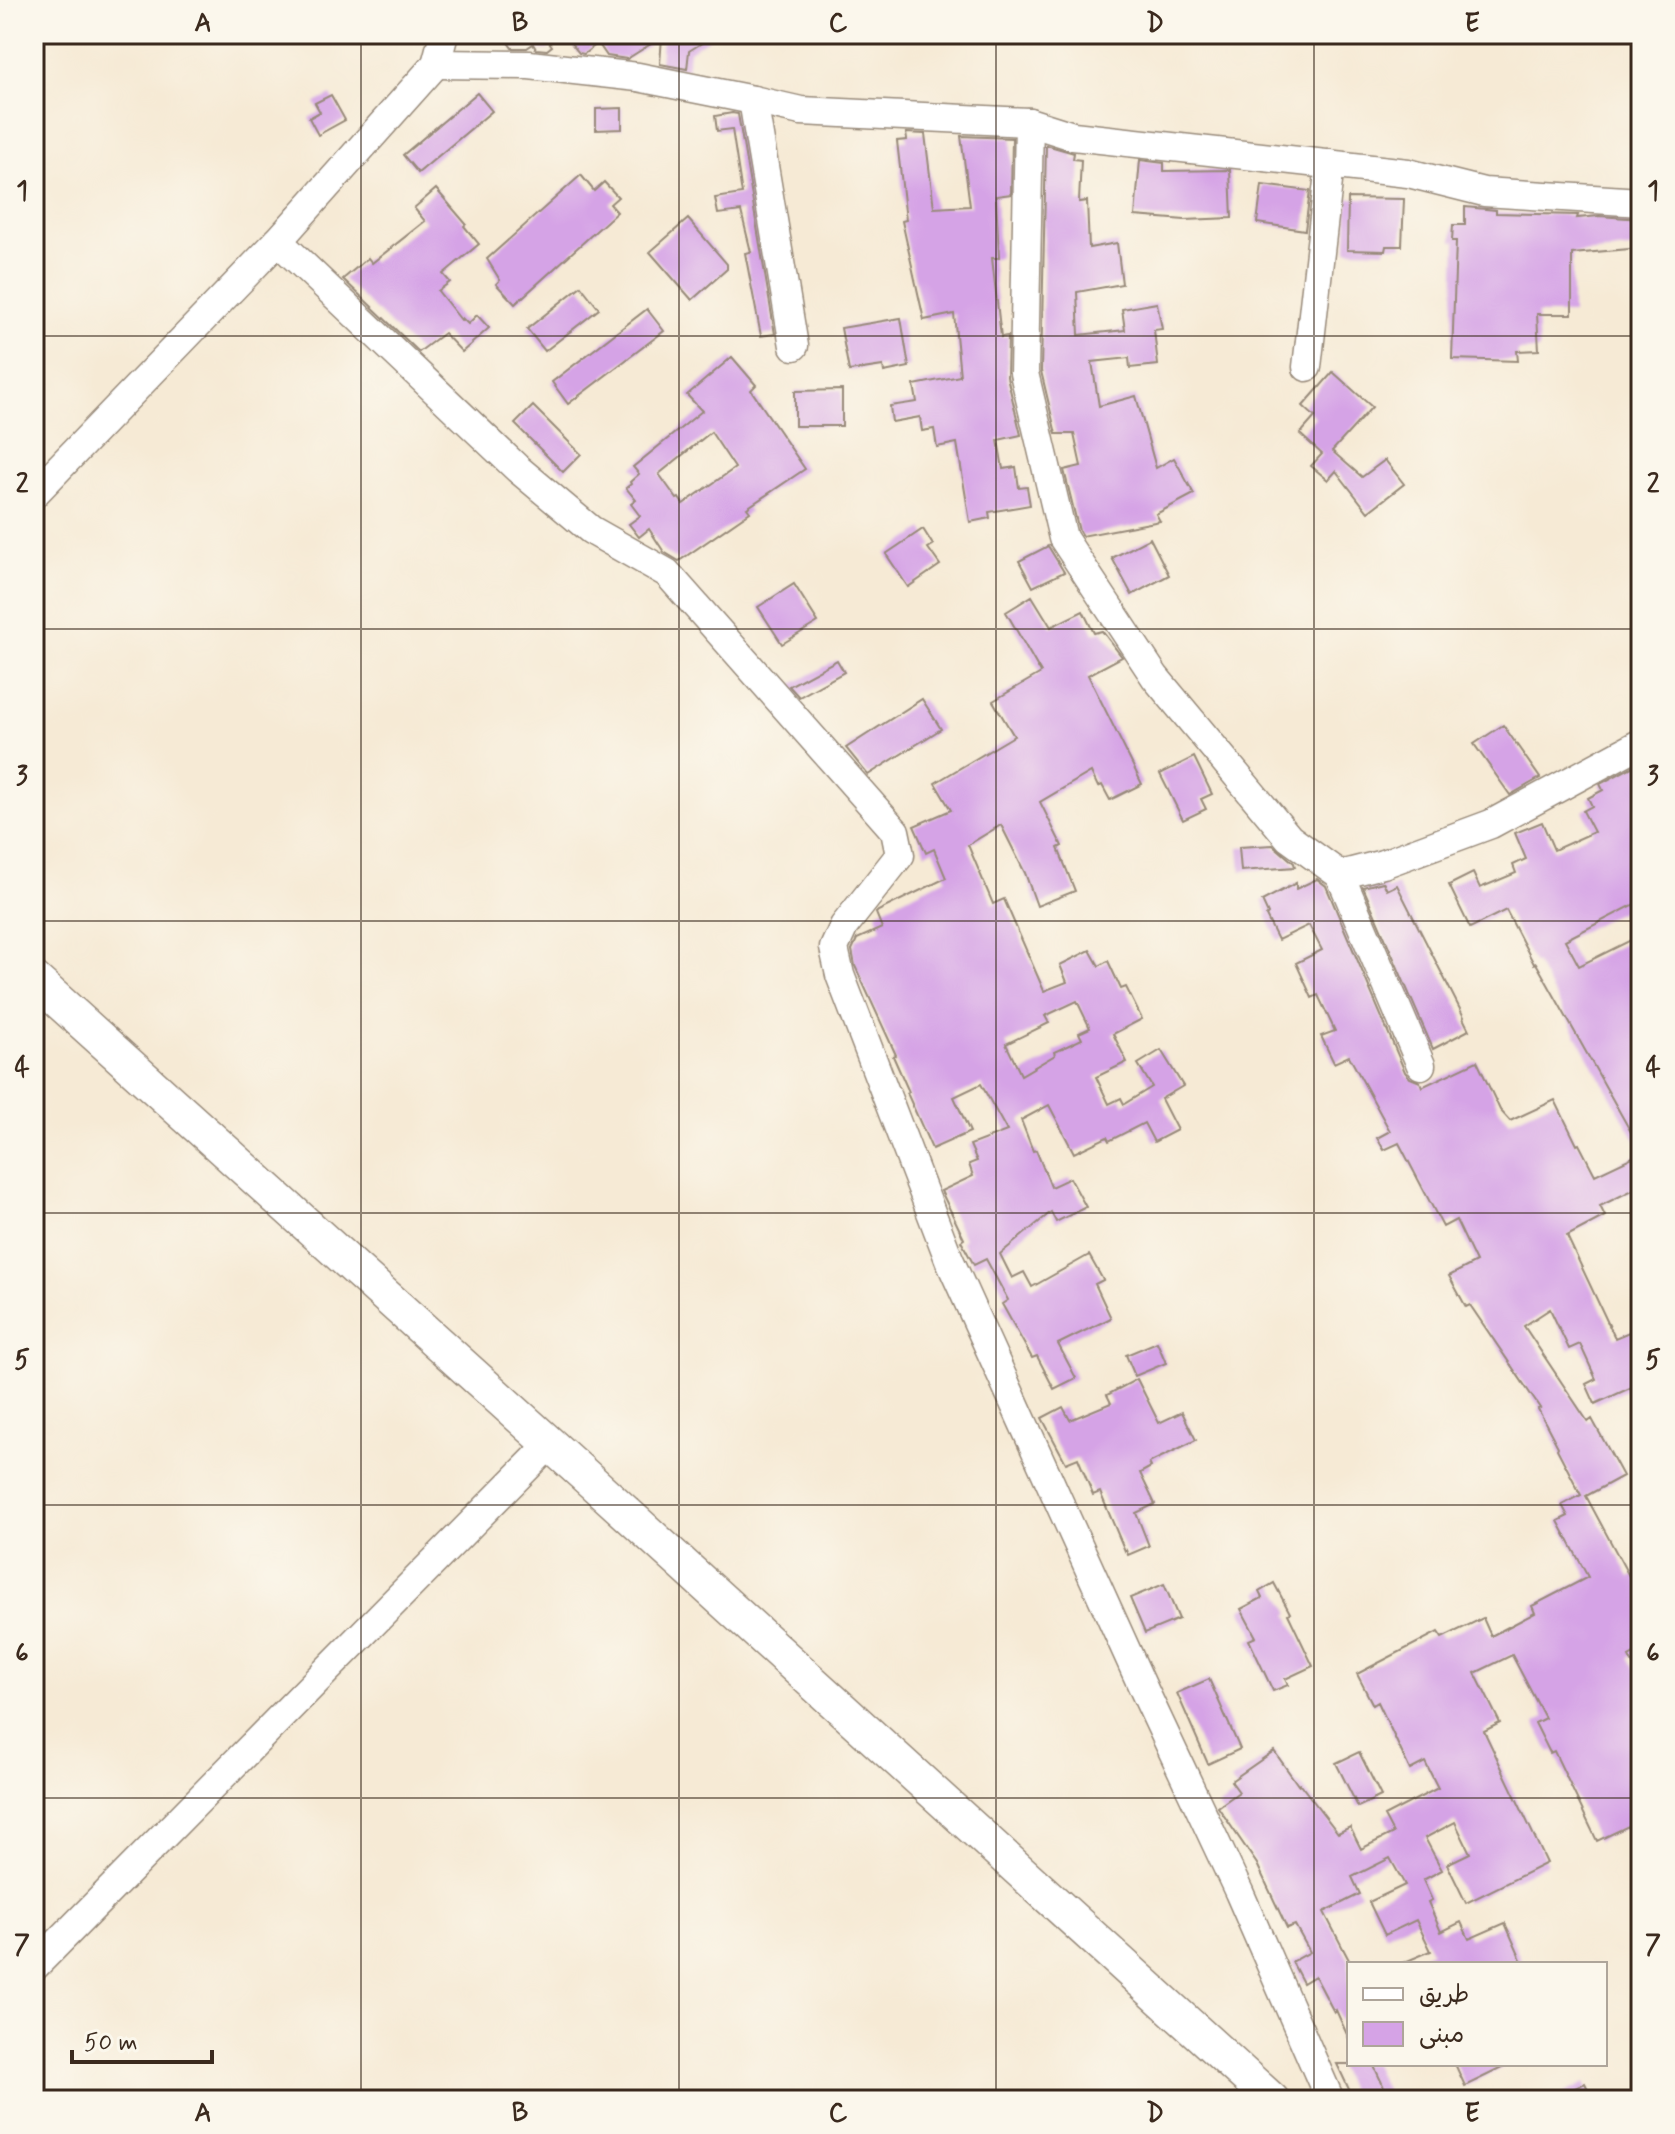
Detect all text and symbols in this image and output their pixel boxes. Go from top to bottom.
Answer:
text: A [194,7,212,41]
text: B [512,7,528,41]
text: C [829,7,848,41]
text: D [1146,7,1164,41]
text: E [1464,7,1480,41]
text: 1 [16,175,28,209]
text: 1 [1647,175,1659,209]
text: 2 [16,468,29,502]
text: 2 [1647,468,1660,502]
text: 3 [16,760,28,794]
text: 3 [1647,760,1659,794]
text: 4 [14,1052,30,1086]
text: 4 [1645,1052,1661,1086]
text: 5 [14,1344,30,1378]
text: 5 [1645,1344,1661,1378]
text: 6 [15,1637,29,1671]
text: 6 [1646,1637,1660,1671]
text: 7 [14,1929,30,1963]
text: 7 [1645,1929,1661,1963]
legend [1347,1962,1607,2066]
text: طريق [1419,1980,1469,2011]
scale bar [72,2014,212,2064]
text: مبنى [1419,2020,1464,2051]
text: 50 m [84,2028,138,2059]
text: A [194,2097,212,2131]
text: B [512,2097,528,2131]
text: C [829,2097,848,2131]
text: D [1146,2097,1164,2131]
text: E [1464,2097,1480,2131]

